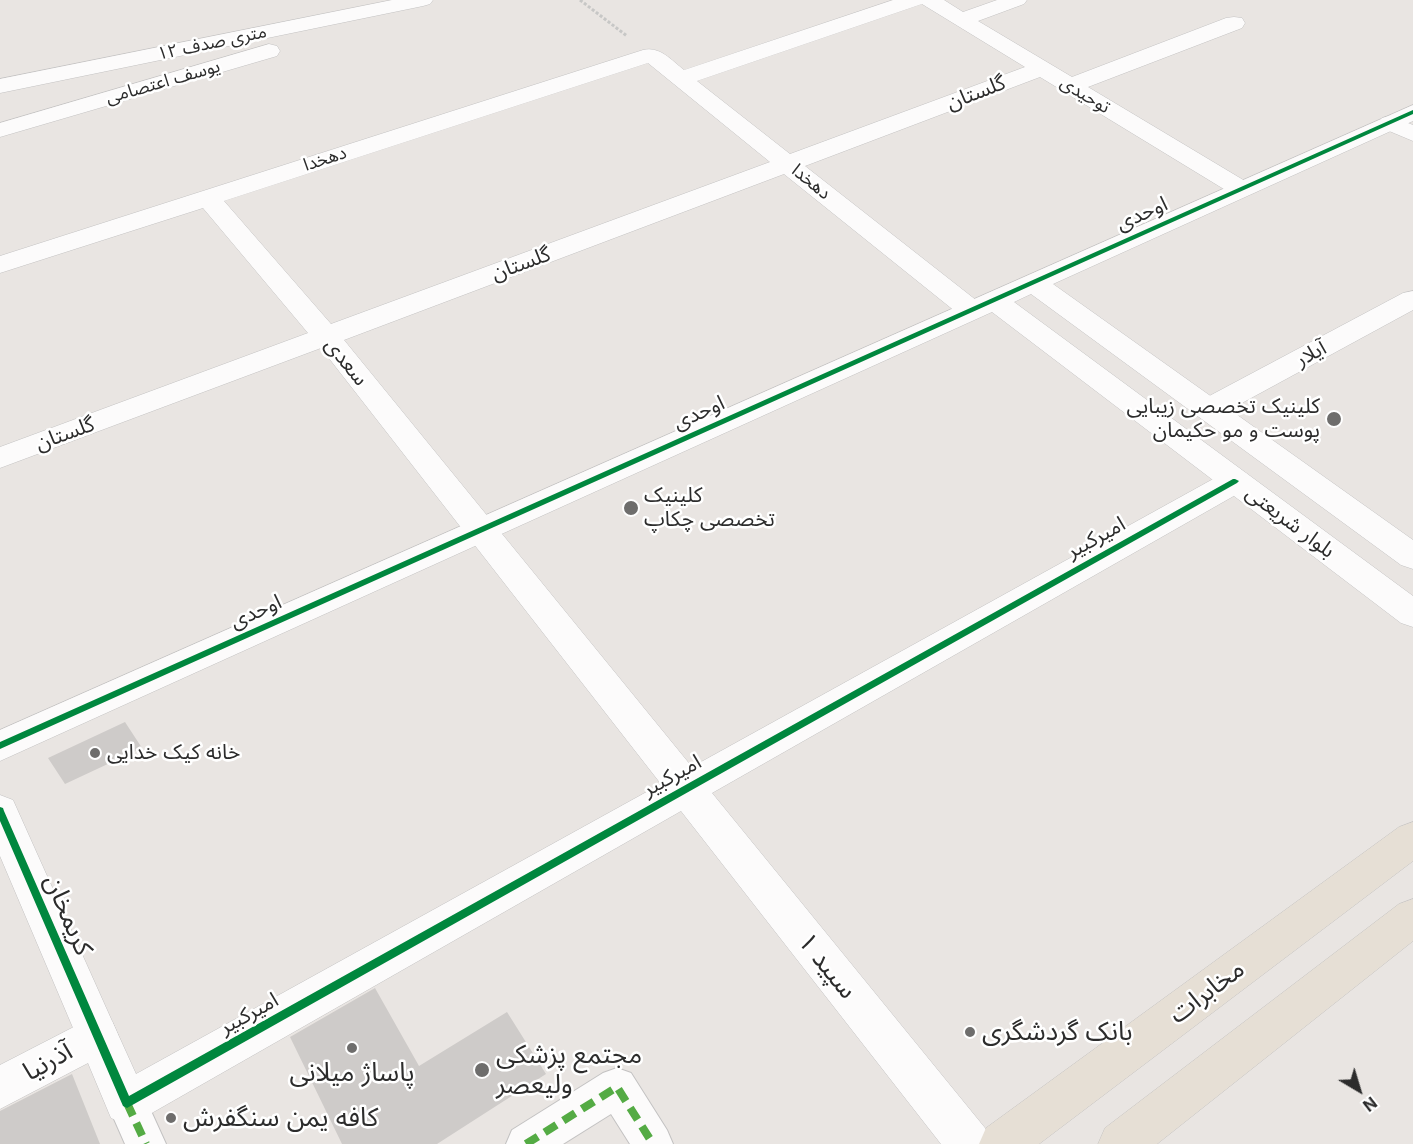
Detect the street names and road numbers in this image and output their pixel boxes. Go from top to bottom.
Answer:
street label: ۱۲ متری صدف [155,21,269,65]
street label: یوسف اعتصامی [103,55,223,109]
street label: گلستان [943,70,1009,116]
street label: توحیدی [1056,72,1114,118]
street label: دهخدا [301,142,349,176]
street label: دهخدا [787,160,835,204]
street label: اوحدی [1112,192,1172,236]
street label: گلستان [488,242,554,286]
street label: سعدی [319,333,373,391]
street label: آیلار [1291,335,1331,373]
street label: اوحدی [669,391,729,435]
street label: گلستان [32,412,98,456]
street label: بلوار شریعتى [1240,480,1340,564]
street label: امیرکبیر [1062,512,1130,564]
street label: اوحدی [226,590,286,634]
street label: امیرکبیر [638,750,706,802]
street label: کریمخان [37,870,99,960]
street label: سپید ۱ [791,927,863,1005]
street label: مخابرات [1163,954,1251,1030]
street label: امیرکبیر [215,988,283,1040]
street label: آذرنیا [18,1036,78,1088]

